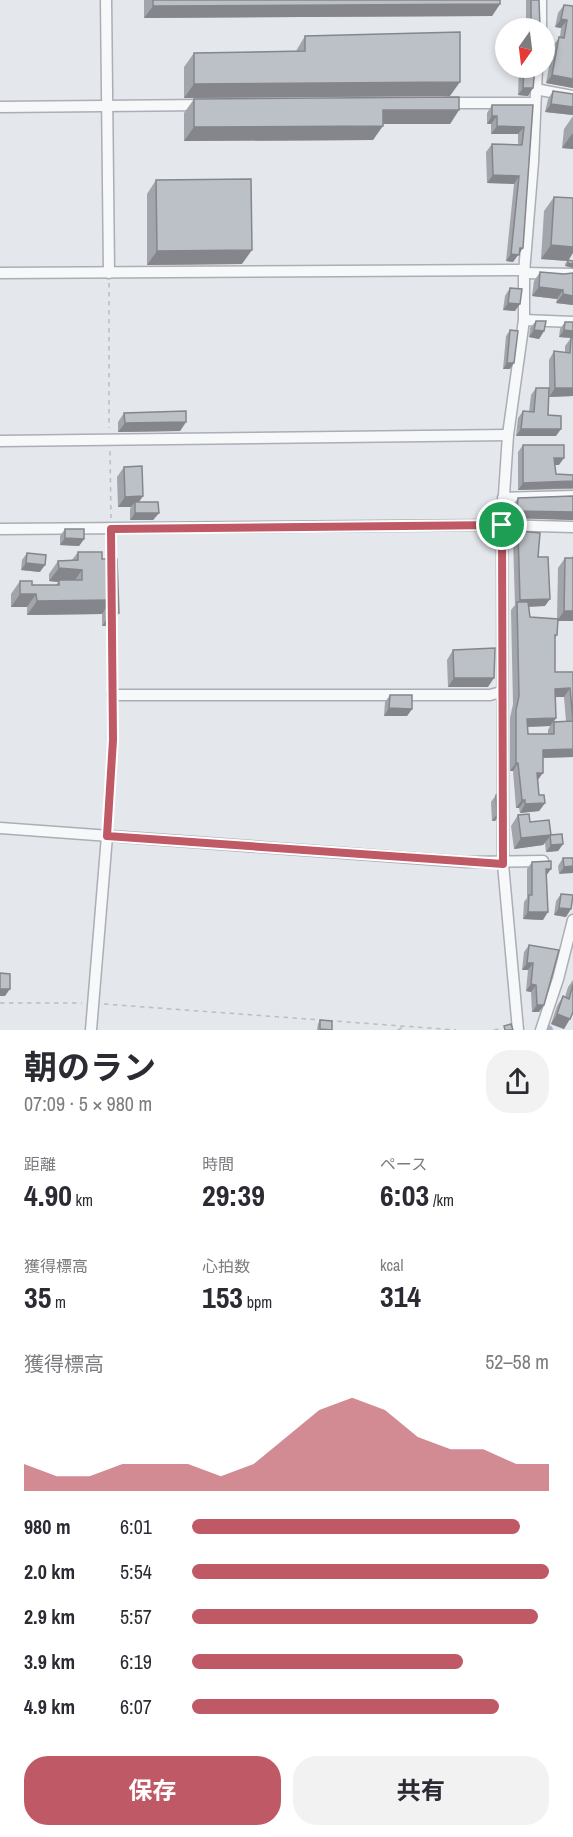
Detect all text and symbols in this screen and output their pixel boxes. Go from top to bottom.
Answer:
north arrow [495,18,555,78]
map controls [495,18,555,78]
pin [476,499,527,550]
icon: arrive [485,508,518,541]
text: 朝のラン [24,1045,156,1089]
button: share [486,1050,549,1113]
text: 07:09 · 5 × 980 m [24,1090,152,1117]
text: 距離 [24,1153,56,1175]
text: 時間 [202,1153,234,1175]
text: ペース [380,1153,427,1175]
text: 4.90 [24,1175,72,1215]
text: 29:39 [202,1175,265,1215]
text: 6:03 [380,1175,429,1215]
text: km [72,1189,93,1211]
text: /km [429,1189,454,1211]
text: kcal [380,1254,403,1276]
text: 獲得標高 [24,1255,88,1277]
text: 心拍数 [202,1255,250,1277]
text: 314 [380,1276,421,1316]
text: 35 [24,1277,51,1317]
text: 153 [202,1277,243,1317]
text: m [51,1291,66,1313]
text: bpm [243,1291,272,1313]
text: 52–58 m [485,1348,549,1375]
text: 獲得標高 [24,1350,104,1377]
text: 980 m [24,1513,71,1540]
text: 6:01 [120,1513,152,1540]
text: 2.0 km [24,1558,75,1585]
text: 5:54 [120,1558,152,1585]
text: 2.9 km [24,1603,75,1630]
text: 5:57 [120,1603,152,1630]
text: 3.9 km [24,1648,75,1675]
text: 6:19 [120,1648,152,1675]
text: 4.9 km [24,1693,75,1720]
text: 6:07 [120,1693,152,1720]
button: 保存 [24,1756,281,1825]
button: 共有 [293,1756,549,1825]

